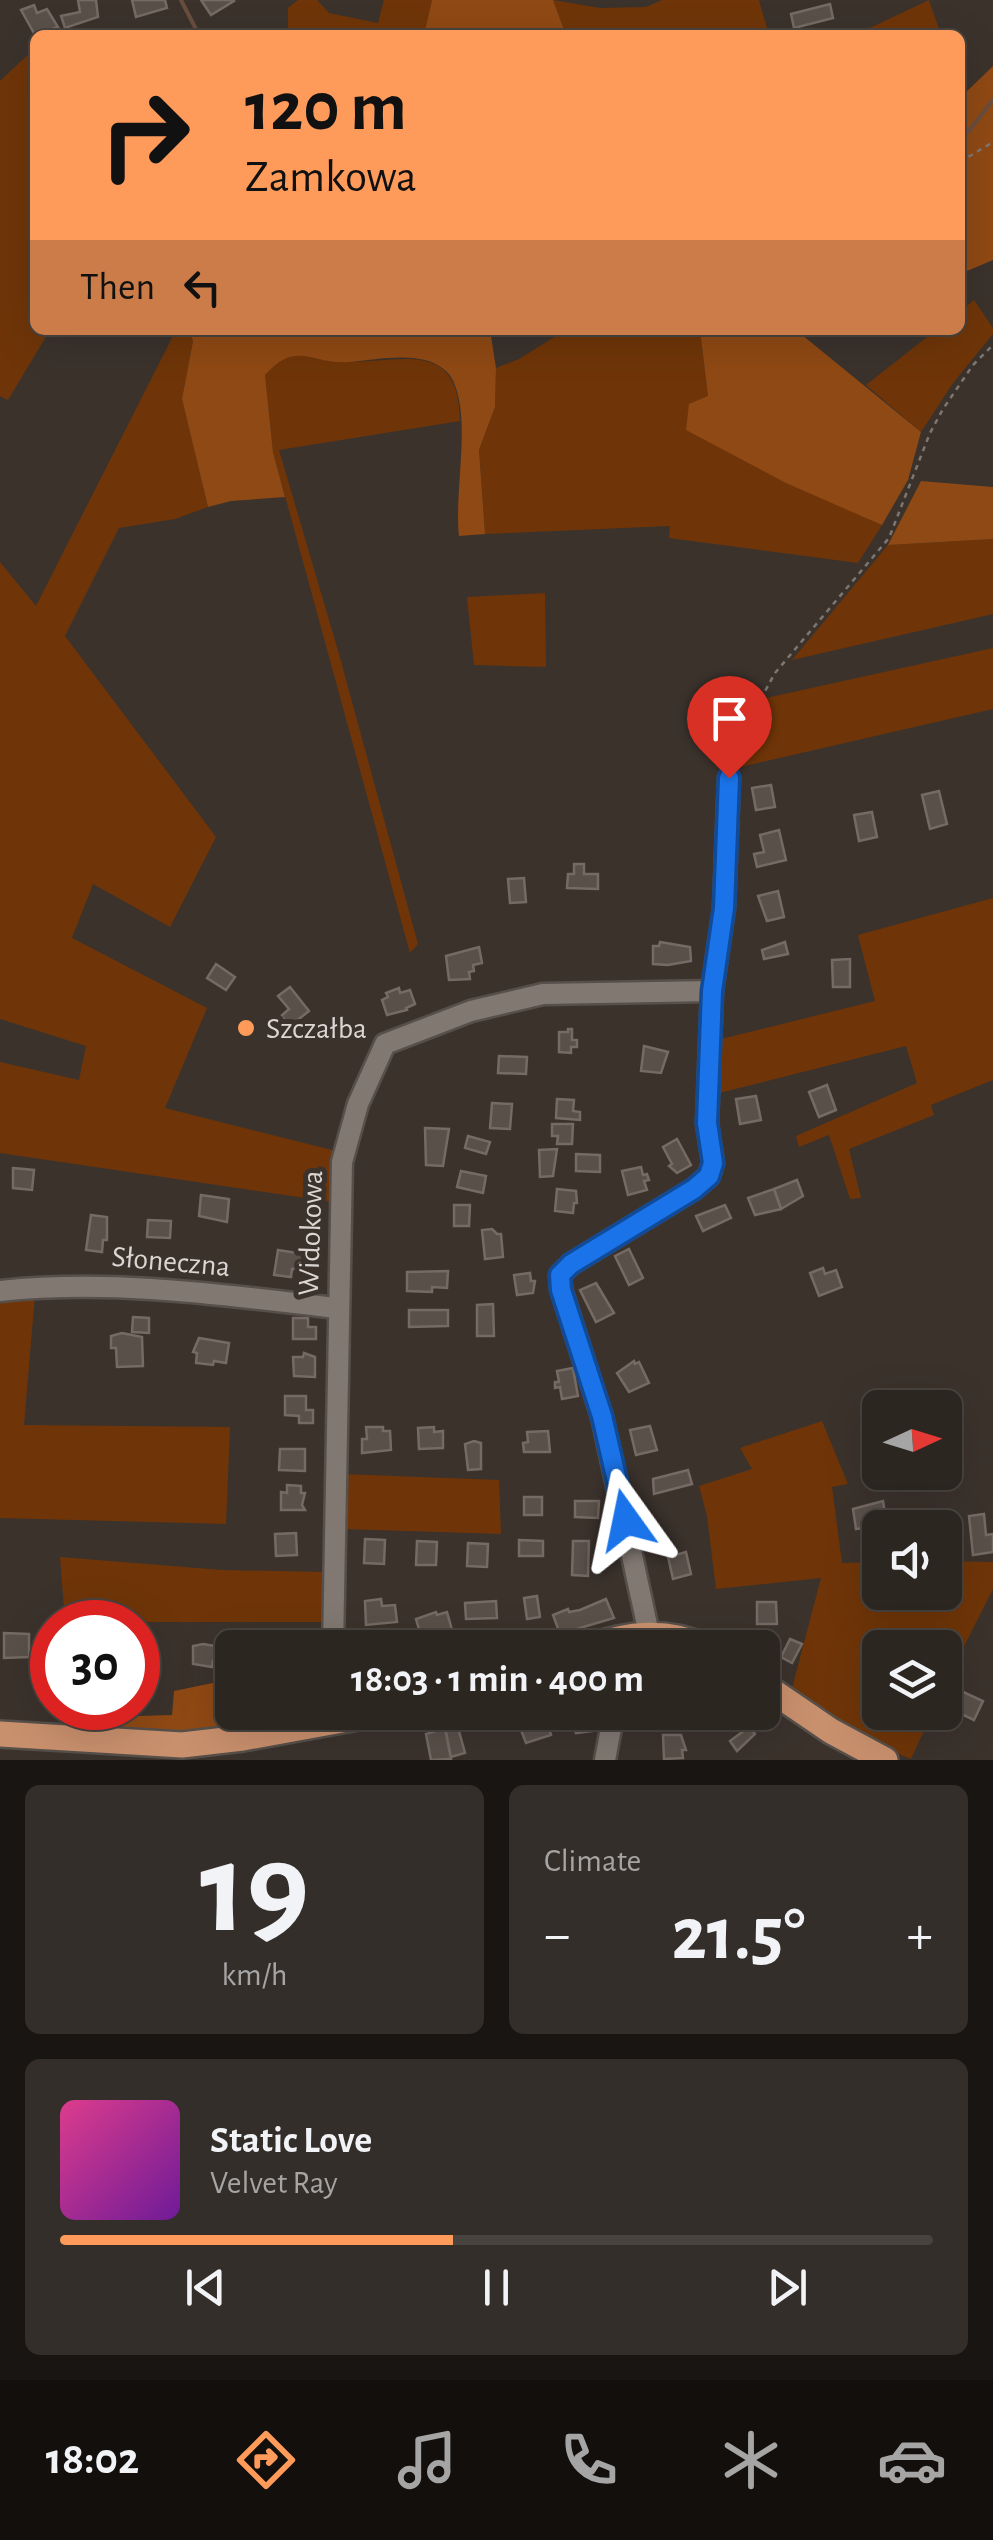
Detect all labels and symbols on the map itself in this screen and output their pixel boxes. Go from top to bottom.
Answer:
pin [687,676,772,779]
place label: Szczałba [266,1014,367,1044]
marker: Szczałba [235,1017,257,1039]
street label: Widokowa [294,1170,328,1296]
street label: Słoneczna [110,1242,231,1282]
north arrow [862,1390,962,1490]
position arrow [574,1468,678,1572]
speed limit sign: 30 [30,1600,160,1730]

